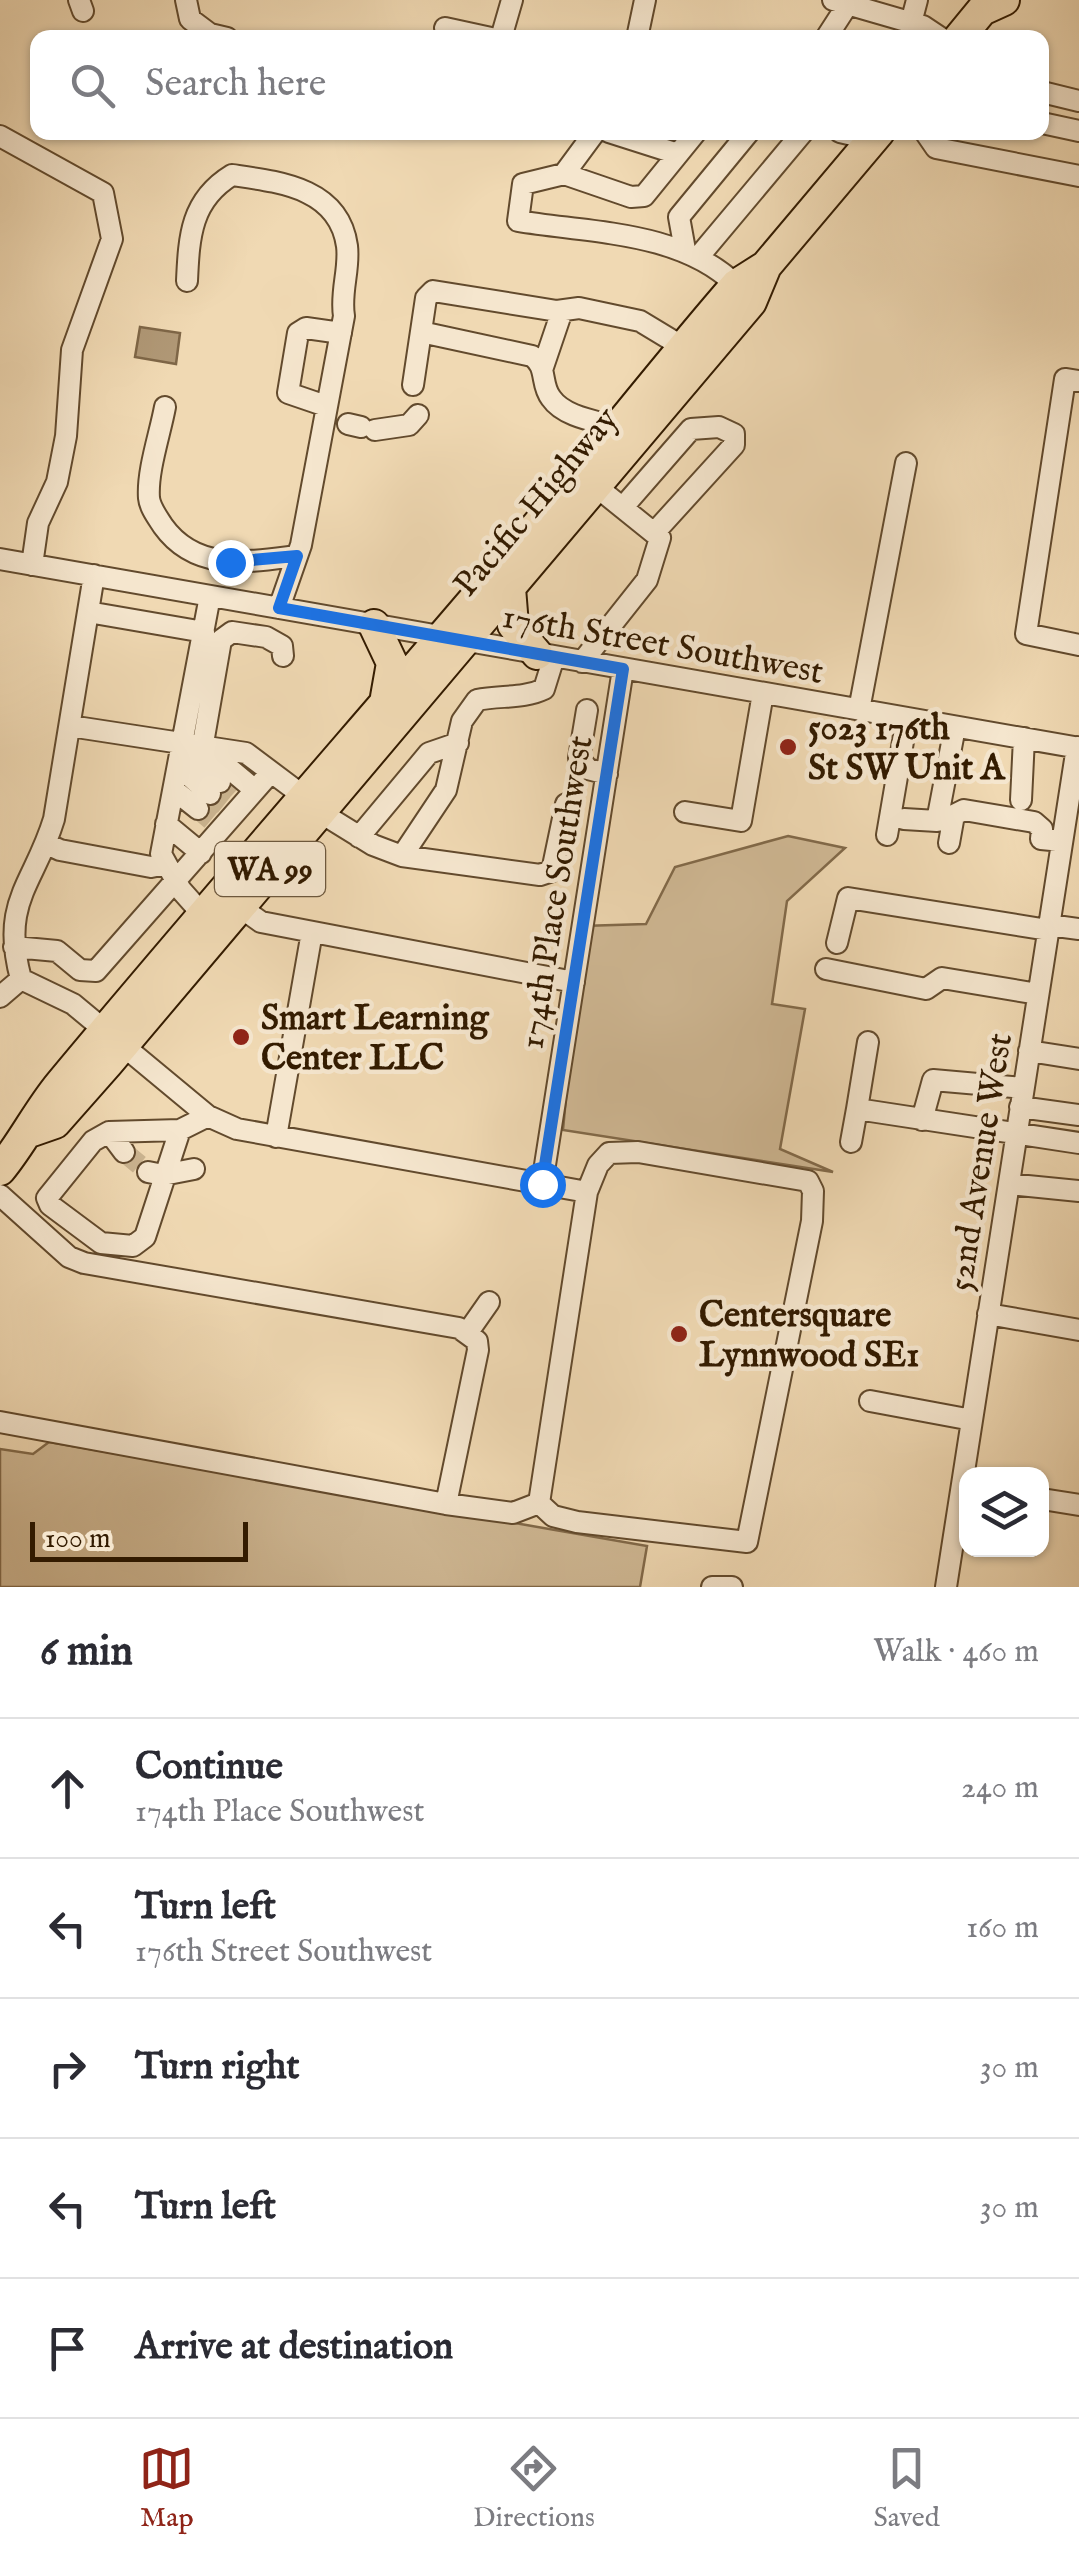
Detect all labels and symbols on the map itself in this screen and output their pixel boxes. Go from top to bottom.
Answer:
street label: Pacific Highway [444,398,630,607]
route end [208,540,254,586]
street label: 176th Street Southwest [499,595,827,696]
place label: 5023 176th St SW Unit A [808,707,1006,792]
street label: 174th Place Southwest [510,733,604,1052]
marker: 5023 176th St SW Unit A [777,736,799,758]
road number: WA 99 [215,842,325,896]
place label: Smart Learning Center LLC [261,997,489,1082]
marker: Smart Learning Center LLC [230,1026,252,1048]
street label: 52nd Avenue West [939,1030,1024,1295]
route start [520,1162,566,1208]
place label: Centersquare Lynnwood SE1 [699,1294,919,1379]
marker: Centersquare Lynnwood SE1 [668,1323,690,1345]
scale bar [30,1517,248,1562]

